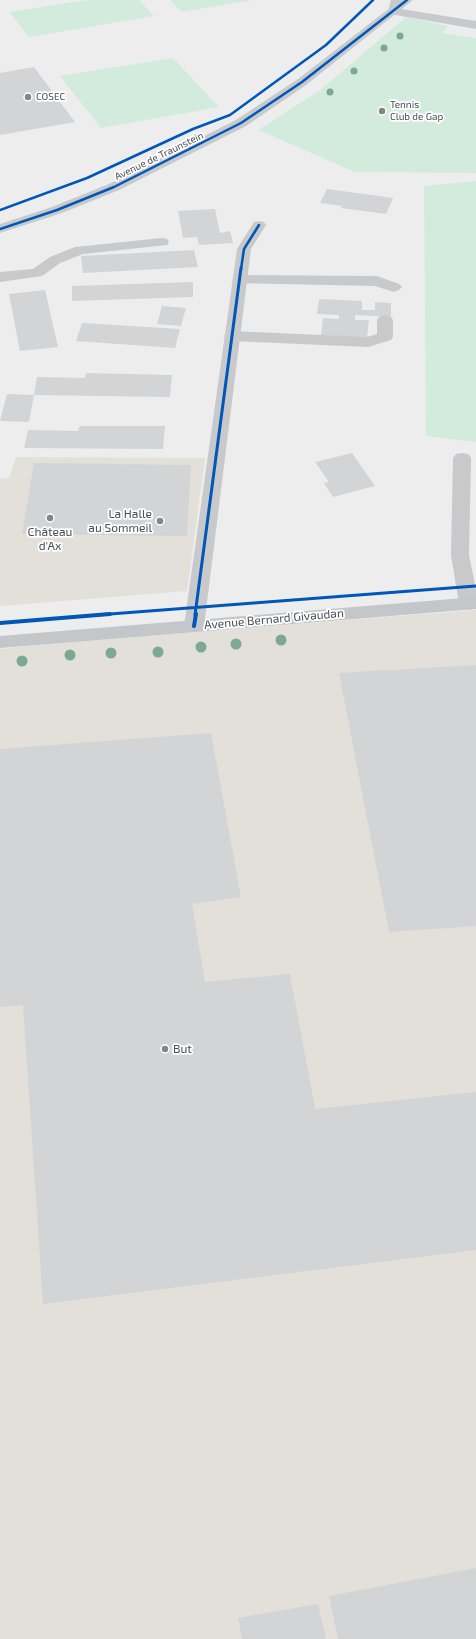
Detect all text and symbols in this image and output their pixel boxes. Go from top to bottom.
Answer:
place label: COSEC [36,91,65,103]
marker: COSEC [23,92,33,102]
place label: Tennis Club de Gap [390,99,443,122]
marker: Tennis Club de Gap [377,106,387,116]
street label: Avenue de Traunstein [113,129,205,183]
place label: La Halle au Sommeil [88,507,152,535]
marker: Château d'Ax [45,513,55,523]
marker: La Halle au Sommeil [155,516,165,526]
place label: Château d'Ax [28,525,72,553]
street label: Avenue Bernard Givaudan [204,606,344,632]
place label: But [173,1042,192,1056]
marker: But [160,1044,170,1054]

